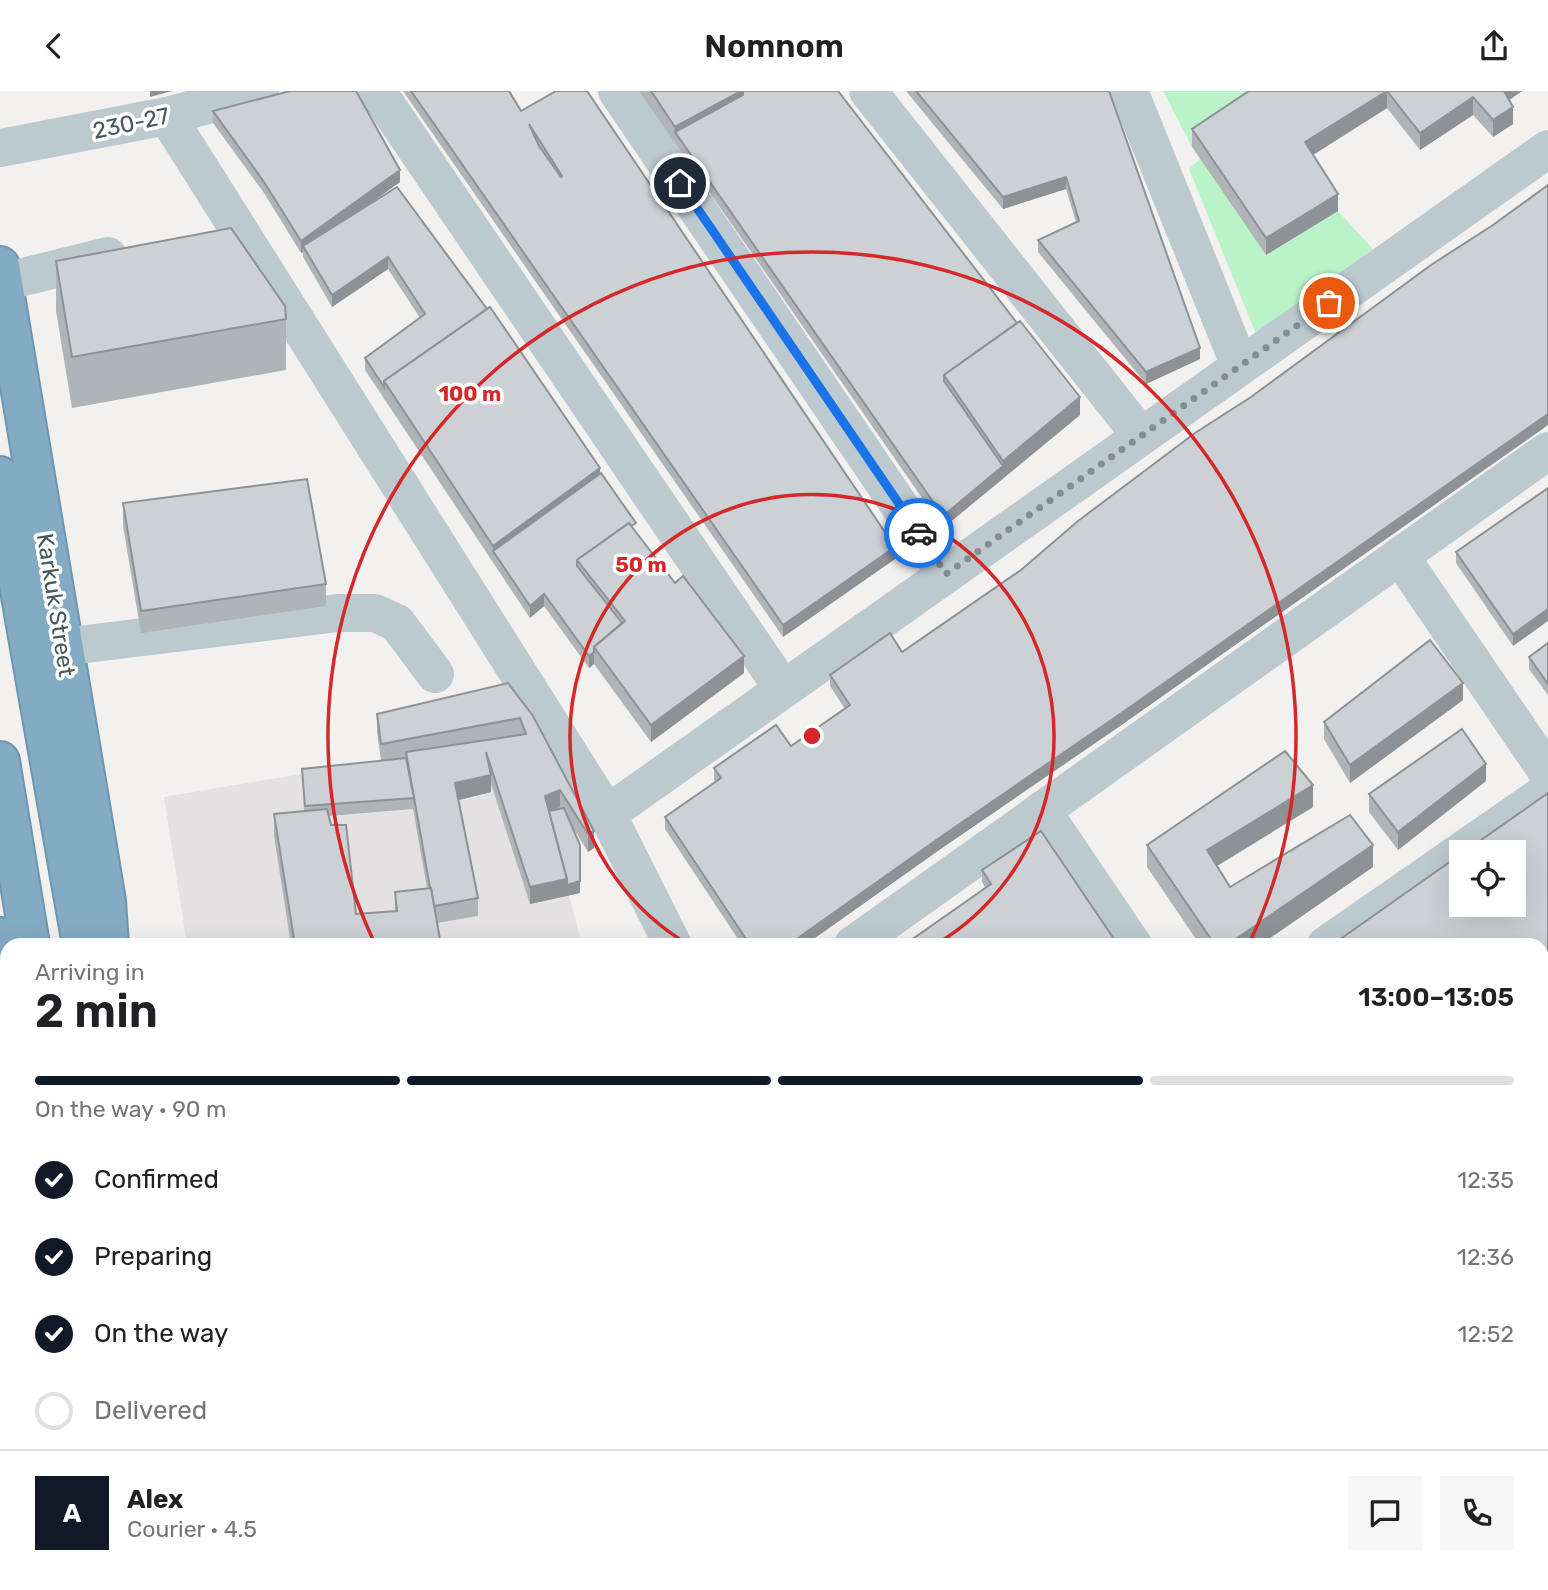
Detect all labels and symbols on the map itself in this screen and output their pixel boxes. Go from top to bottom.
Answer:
street label: 230-27 [90,101,172,145]
pin [650,153,710,213]
pin [1299,273,1359,333]
text: 100 m [439,381,501,406]
courier [884,498,954,568]
street label: Karkuk Street [31,531,81,679]
text: 50 m [615,552,667,577]
centre of rings [800,724,824,748]

